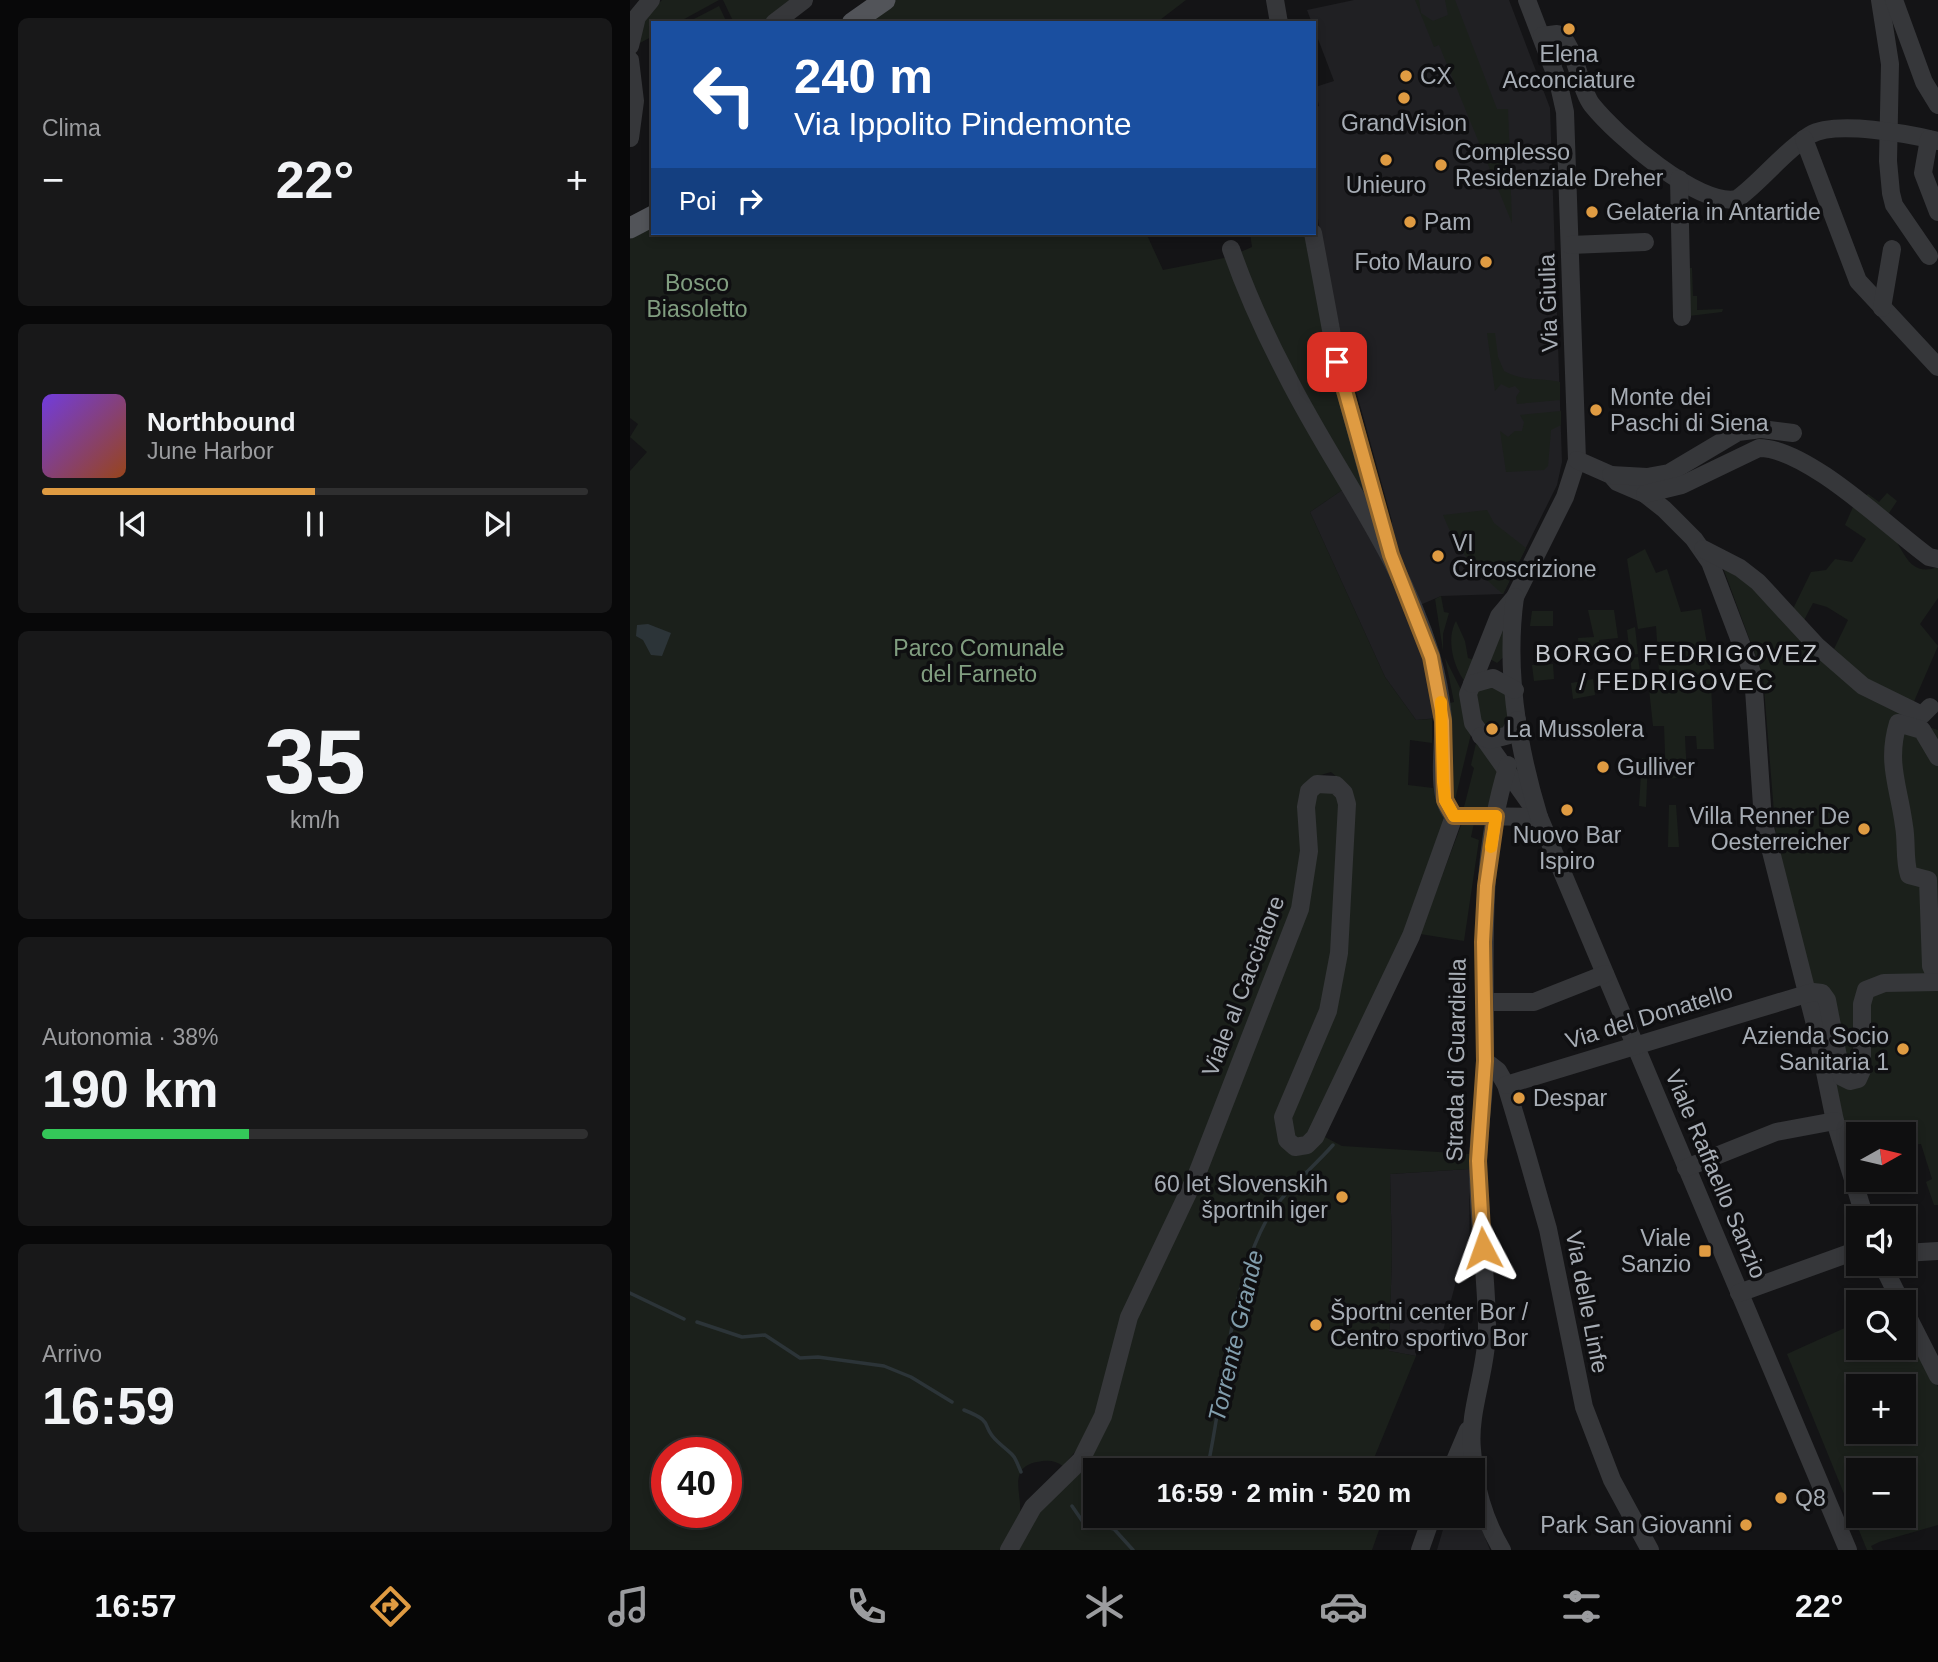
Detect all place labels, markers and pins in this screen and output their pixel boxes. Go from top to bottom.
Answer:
marker: Elena Acconciature [1561,21,1577,37]
place label: Elena Acconciature [1503,41,1635,93]
place label: CX [1420,63,1452,89]
marker: CX [1398,68,1414,84]
marker: GrandVision [1396,90,1412,106]
place label: GrandVision [1341,110,1467,136]
place label: Complesso Residenziale Dreher [1455,139,1664,191]
marker: Unieuro [1378,152,1394,168]
marker: Complesso Residenziale Dreher [1433,157,1449,173]
place label: Unieuro [1346,172,1426,198]
place label: Gelateria in Antartide [1606,199,1821,225]
marker: Gelateria in Antartide [1584,204,1600,220]
place label: Pam [1424,209,1471,235]
marker: Pam [1402,214,1418,230]
place label: Foto Mauro [1354,249,1472,275]
marker: Foto Mauro [1478,254,1494,270]
pin [1307,332,1367,392]
place label: Monte dei Paschi di Siena [1610,384,1769,436]
marker: Monte dei Paschi di Siena [1588,402,1604,418]
place label: VI Circoscrizione [1452,530,1596,582]
marker: VI Circoscrizione [1430,548,1446,564]
place label: La Mussolera [1506,716,1644,742]
marker: La Mussolera [1484,721,1500,737]
place label: Gulliver [1617,754,1695,780]
marker: Gulliver [1595,759,1611,775]
marker: Nuovo Bar Ispiro [1559,802,1575,818]
place label: Villa Renner De Oesterreicher [1689,803,1850,855]
marker: Villa Renner De Oesterreicher [1856,821,1872,837]
place label: Nuovo Bar Ispiro [1513,822,1622,874]
place label: Azienda Socio Sanitaria 1 [1742,1023,1889,1075]
marker: Azienda Socio Sanitaria 1 [1895,1041,1911,1057]
place label: Despar [1533,1085,1607,1111]
marker: Despar [1511,1090,1527,1106]
place label: 60 let Slovenskih športnih iger [1154,1171,1328,1223]
marker: 60 let Slovenskih športnih iger [1334,1189,1350,1205]
place label: Viale Sanzio [1621,1225,1691,1277]
marker: Viale Sanzio [1697,1243,1713,1259]
place label: Športni center Bor / Centro sportivo Bor [1330,1298,1529,1351]
marker: Športni center Bor / Centro sportivo Bor [1308,1317,1324,1333]
place label: Q8 [1795,1485,1826,1511]
marker: Q8 [1773,1490,1789,1506]
place label: Park San Giovanni [1540,1512,1732,1538]
marker: Park San Giovanni [1738,1517,1754,1533]

